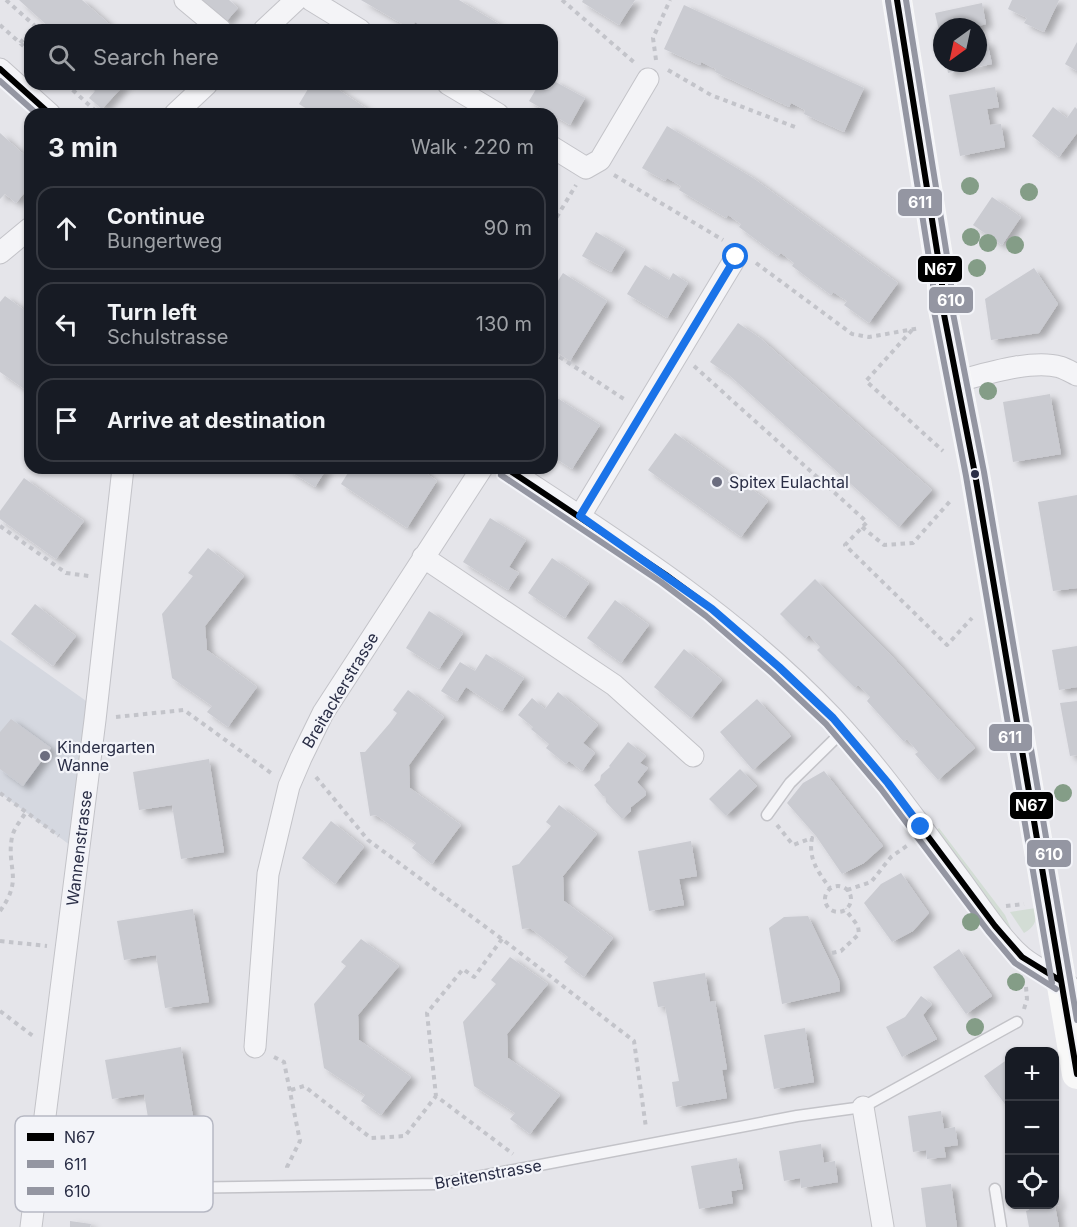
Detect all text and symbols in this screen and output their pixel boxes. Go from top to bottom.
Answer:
north arrow [933,18,987,72]
search box [24,24,558,90]
icon: search [45,41,78,74]
text: Search here [93,44,219,70]
text: 3 min [48,132,118,163]
text: Walk · 220 m [411,135,534,159]
line badge: 611 [897,188,943,217]
text: 611 [908,192,932,212]
text: Continue [107,203,205,229]
icon: ahead [50,212,83,245]
text: 90 m [484,216,532,240]
text: Bungertweg [107,229,222,253]
route start [722,243,748,269]
line badge: N67 [917,255,963,283]
text: N67 [924,259,956,279]
line badge: 610 [928,286,974,314]
text: 610 [937,290,965,310]
text: Turn left [107,299,197,325]
icon: left [50,308,83,341]
text: 130 m [476,312,532,336]
text: Schulstrasse [107,325,228,349]
icon: arrive [50,404,83,437]
text: Arrive at destination [107,407,326,433]
unlabelled marker [969,468,981,480]
place label: Spitex Eulachtal [729,472,849,492]
marker: Spitex Eulachtal [710,475,724,489]
street label: Breitackerstrasse [298,628,382,752]
line badge: 611 [988,723,1033,752]
text: 611 [998,727,1022,747]
place label: Kindergarten Wanne [57,737,155,775]
marker: Kindergarten Wanne [38,749,52,763]
street label: Wannenstrasse [62,789,96,907]
line badge: N67 [1009,791,1054,820]
text: N67 [1015,795,1047,815]
route end [907,813,933,839]
line badge: 610 [1026,839,1072,868]
text: 610 [1035,844,1063,864]
map controls [1005,1047,1059,1209]
button: + [1005,1047,1059,1101]
button: − [1005,1101,1059,1155]
legend [15,1116,213,1212]
text: N67 [64,1127,95,1147]
text: 611 [64,1154,87,1174]
street label: Breitenstrasse [433,1155,543,1193]
button: locate [1005,1155,1059,1209]
text: 610 [64,1181,91,1201]

